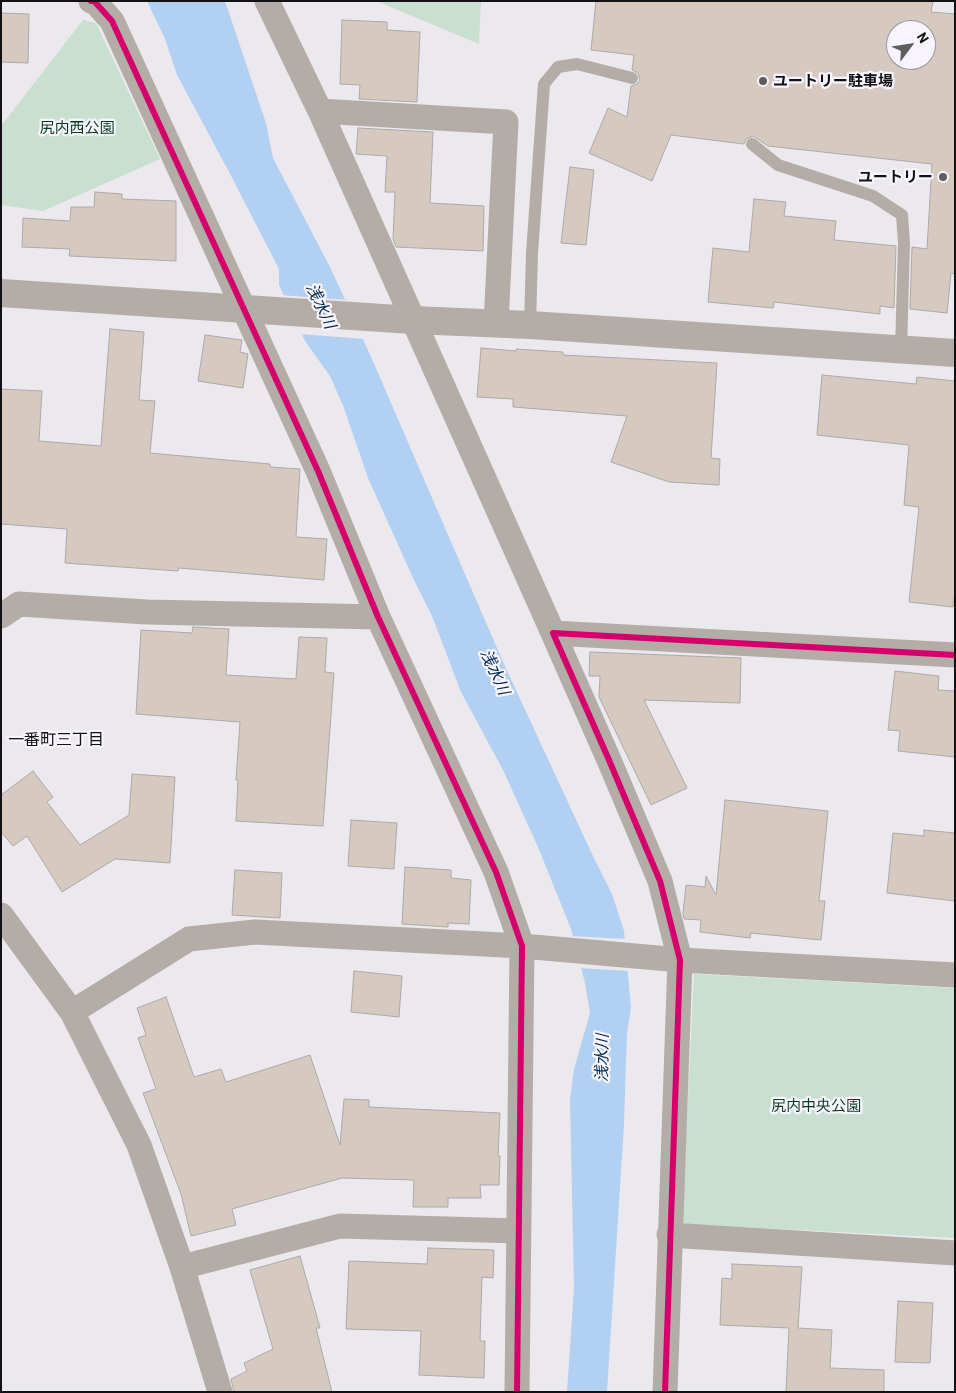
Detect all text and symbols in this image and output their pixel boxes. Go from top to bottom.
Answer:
north arrow [886,20,936,70]
text: N [914,29,933,46]
place label: ユートリー駐車場 [773,72,893,90]
marker: ユートリー駐車場 [757,75,769,87]
park label: 尻内西公園 [40,119,114,137]
place label: ユートリー [858,168,933,186]
marker: ユートリー [937,171,949,183]
water label: 浅水川 [302,280,340,332]
water label: 浅水川 [476,646,514,698]
district label: 一番町三丁目 [8,730,104,750]
water label: 浅水川 [592,1034,612,1082]
park label: 尻内中央公園 [771,1097,861,1115]

